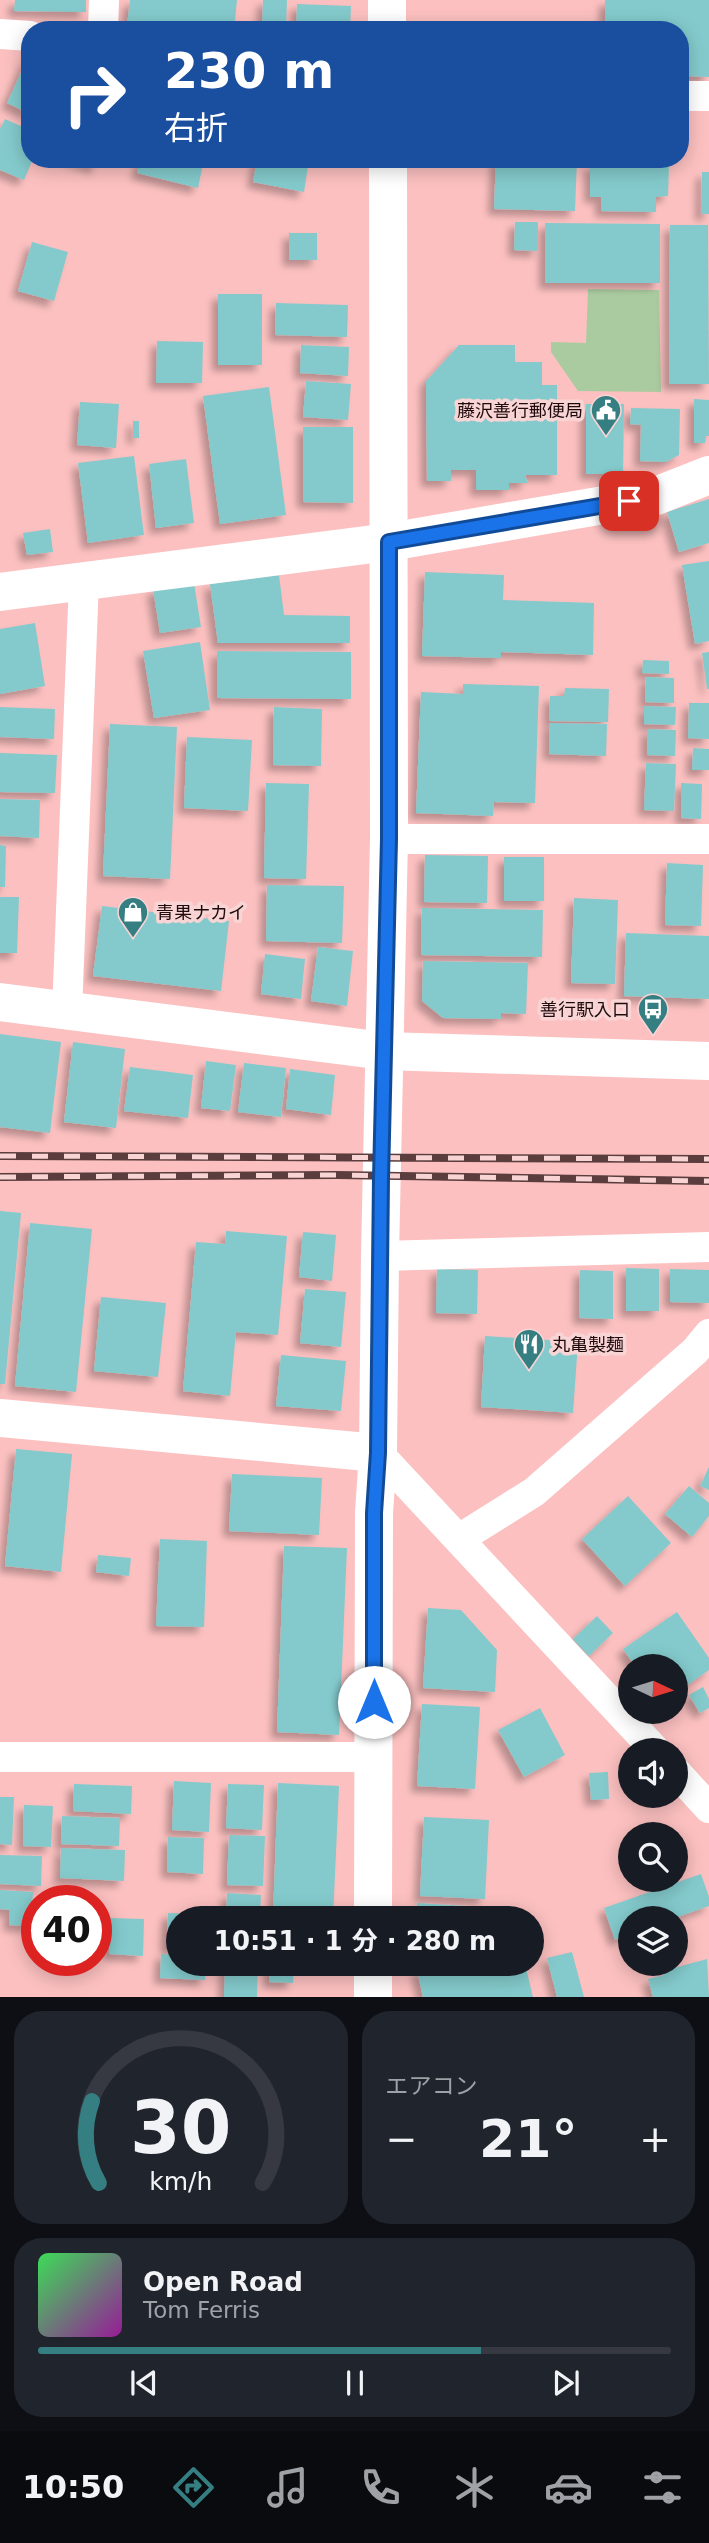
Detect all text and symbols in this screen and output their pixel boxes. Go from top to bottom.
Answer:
text: 230 m [164,43,334,100]
icon: right [49,49,140,140]
text: 右折 [164,109,228,147]
public building icon: 藤沢善行郵便局 [589,393,623,437]
place label: 藤沢善行郵便局 [457,400,583,421]
pin [599,471,659,531]
icon: arrive [610,482,648,520]
shop icon: 青果ナカイ [116,895,150,939]
place label: 青果ナカイ [156,902,246,923]
bus stop icon: 善行駅入口 [636,992,670,1036]
place label: 善行駅入口 [540,999,630,1020]
restaurant icon: 丸亀製麺 [512,1327,546,1371]
place label: 丸亀製麺 [552,1334,624,1355]
north arrow [618,1654,688,1724]
map controls [618,1654,688,1976]
position arrow [337,1665,411,1739]
button: sound [618,1738,688,1808]
button: search [618,1822,688,1892]
speed limit sign: 40 [21,1885,112,1976]
button: layers [618,1906,688,1976]
text: 10:51 · 1 分 · 280 m [214,1926,496,1956]
text: エアコン [386,2073,478,2099]
text: 30 [130,2086,231,2171]
text: 21° [479,2109,577,2169]
text: − [386,2117,417,2161]
text: + [639,2117,671,2161]
text: km/h [149,2167,212,2196]
text: Open Road [143,2267,303,2297]
text: Tom Ferris [143,2297,260,2323]
icon: previous [125,2364,163,2402]
icon: pause [336,2364,374,2402]
icon: next [547,2364,585,2402]
icon: directions [169,2463,218,2512]
icon: music [263,2463,312,2512]
icon: phone [356,2463,405,2512]
icon: climate [450,2463,499,2512]
icon: car [544,2463,593,2512]
icon: filters [638,2463,687,2512]
text: 10:50 [22,2468,124,2506]

